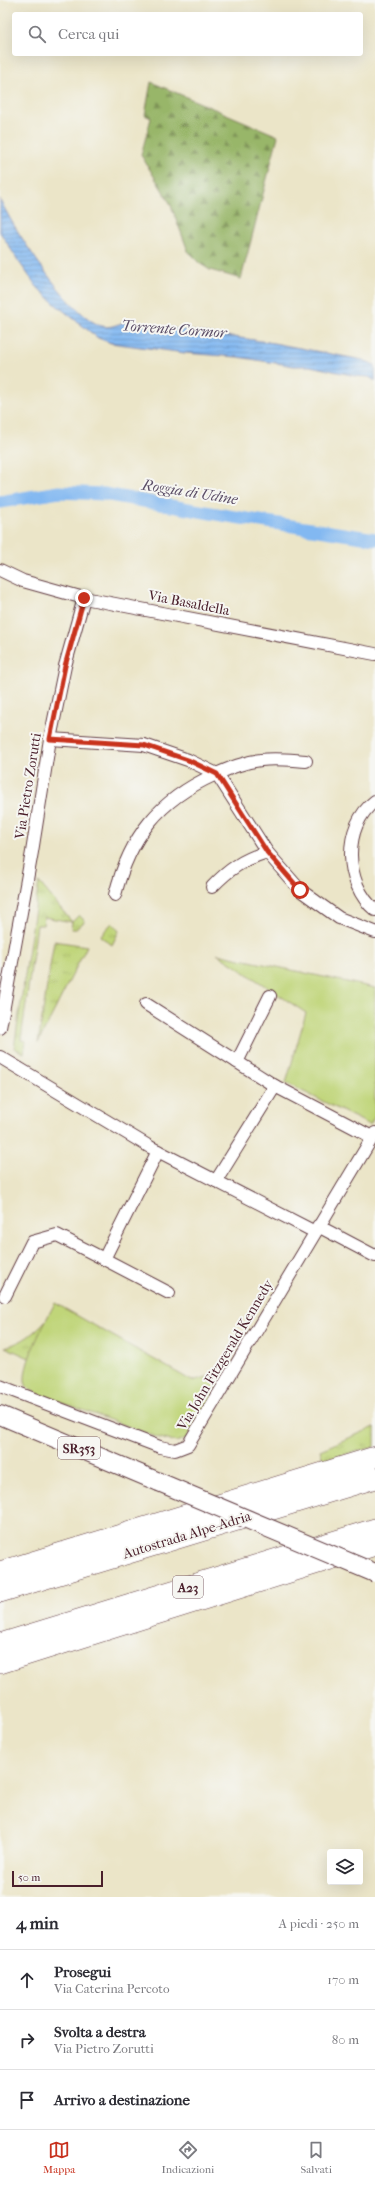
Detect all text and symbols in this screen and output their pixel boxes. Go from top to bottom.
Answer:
search box [12,12,363,56]
icon: search [26,23,48,45]
text: Cerca qui [58,25,119,43]
water label: Torrente Cormor [121,316,228,342]
water label: Roggia di Udine [140,475,240,509]
street label: Via Basaldella [146,587,232,619]
route end [75,589,93,607]
street label: Via Pietro Zorutti [11,732,45,841]
route start [291,881,309,899]
street label: Via John Fitzgerald Kennedy [173,1276,277,1434]
road number: SR353 [58,1437,100,1459]
street label: Autostrada Alpe-Adria [120,1507,254,1563]
road number: A23 [173,1576,203,1598]
map controls [327,1849,363,1885]
button: layers [327,1849,363,1885]
scale bar [12,1869,103,1888]
text: 50 m [18,1871,40,1884]
text: 4 min [16,1913,59,1933]
text: A piedi · 250 m [278,1916,359,1931]
text: Prosegui [54,1963,111,1981]
icon: ahead [16,1969,38,1991]
text: 170 m [327,1972,359,1987]
text: Via Caterina Percoto [54,1981,170,1996]
text: Svolta a destra [54,2023,146,2041]
icon: right [16,2029,38,2051]
text: 80 m [332,2032,359,2047]
text: Via Pietro Zorutti [54,2041,154,2056]
icon: arrive [16,2089,38,2111]
text: Arrivo a destinazione [54,2091,190,2109]
tab: Mappa [43,2139,75,2176]
tab: Indicazioni [161,2139,214,2176]
tab: Salvati [301,2139,332,2176]

